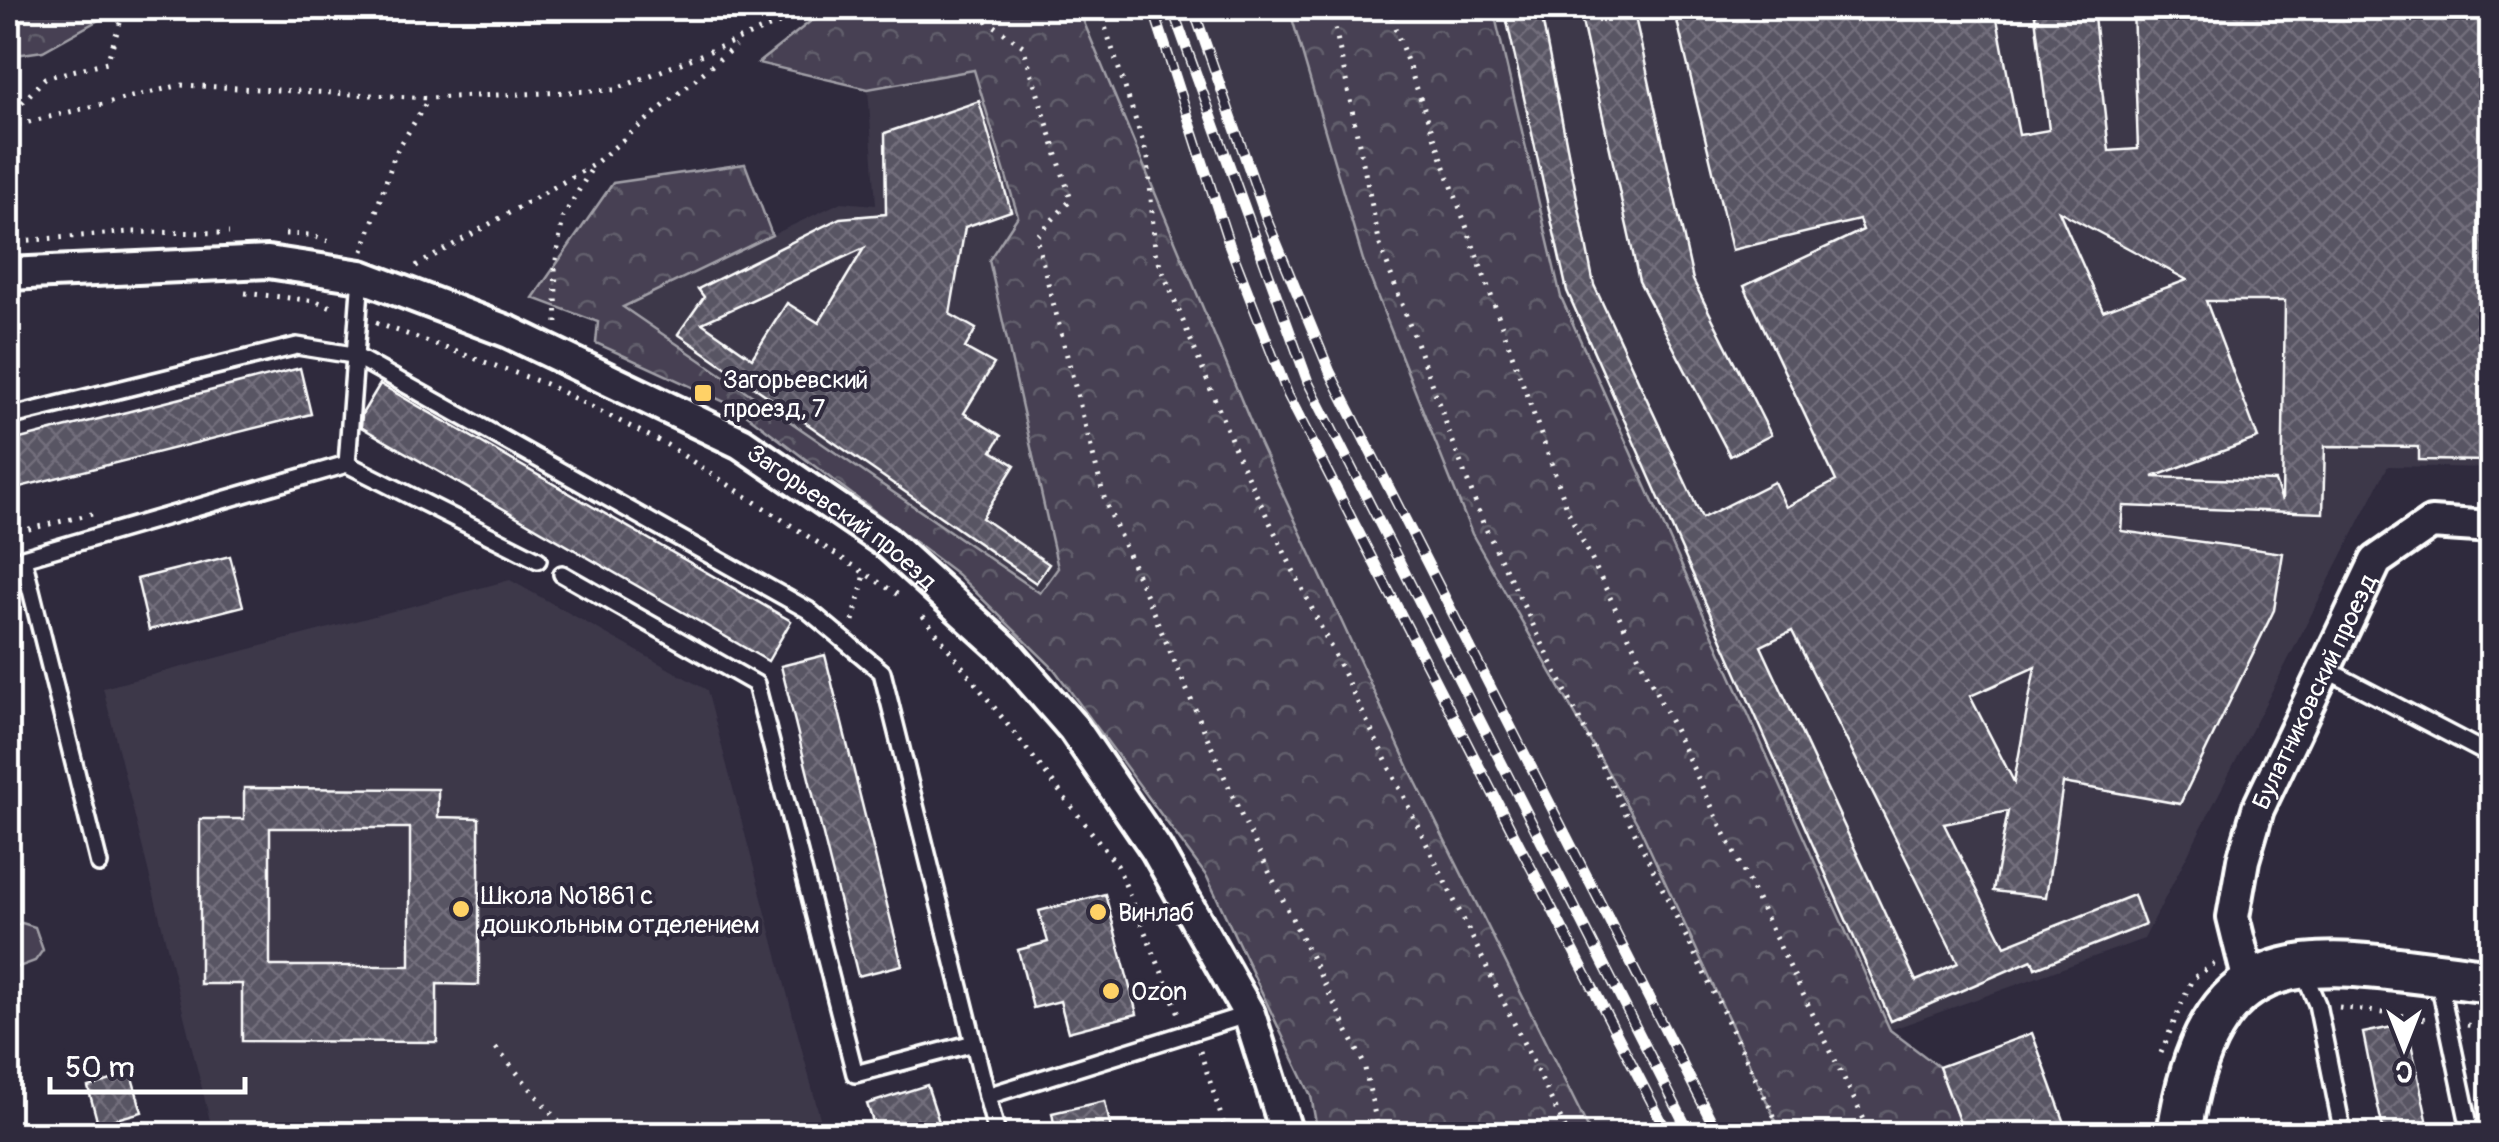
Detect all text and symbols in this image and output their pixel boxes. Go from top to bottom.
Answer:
place label: Загорьевский проезд, 7 [723,365,868,425]
marker: Загорьевский проезд, 7 [692,382,714,404]
street label: Загорьевский проезд [741,438,943,597]
street label: Булатниковский проезд [2246,570,2384,815]
place label: Школа №1861 с дошкольным отделением [481,881,760,941]
marker: Школа №1861 с дошкольным отделением [450,898,472,920]
place label: Винлаб [1118,898,1194,929]
marker: Винлаб [1087,901,1109,923]
place label: Ozon [1131,977,1187,1008]
marker: Ozon [1100,980,1122,1002]
north arrow [2354,997,2454,1097]
scale bar [50,1032,245,1094]
text: 50 m [65,1049,135,1086]
text: С [2395,1053,2413,1088]

